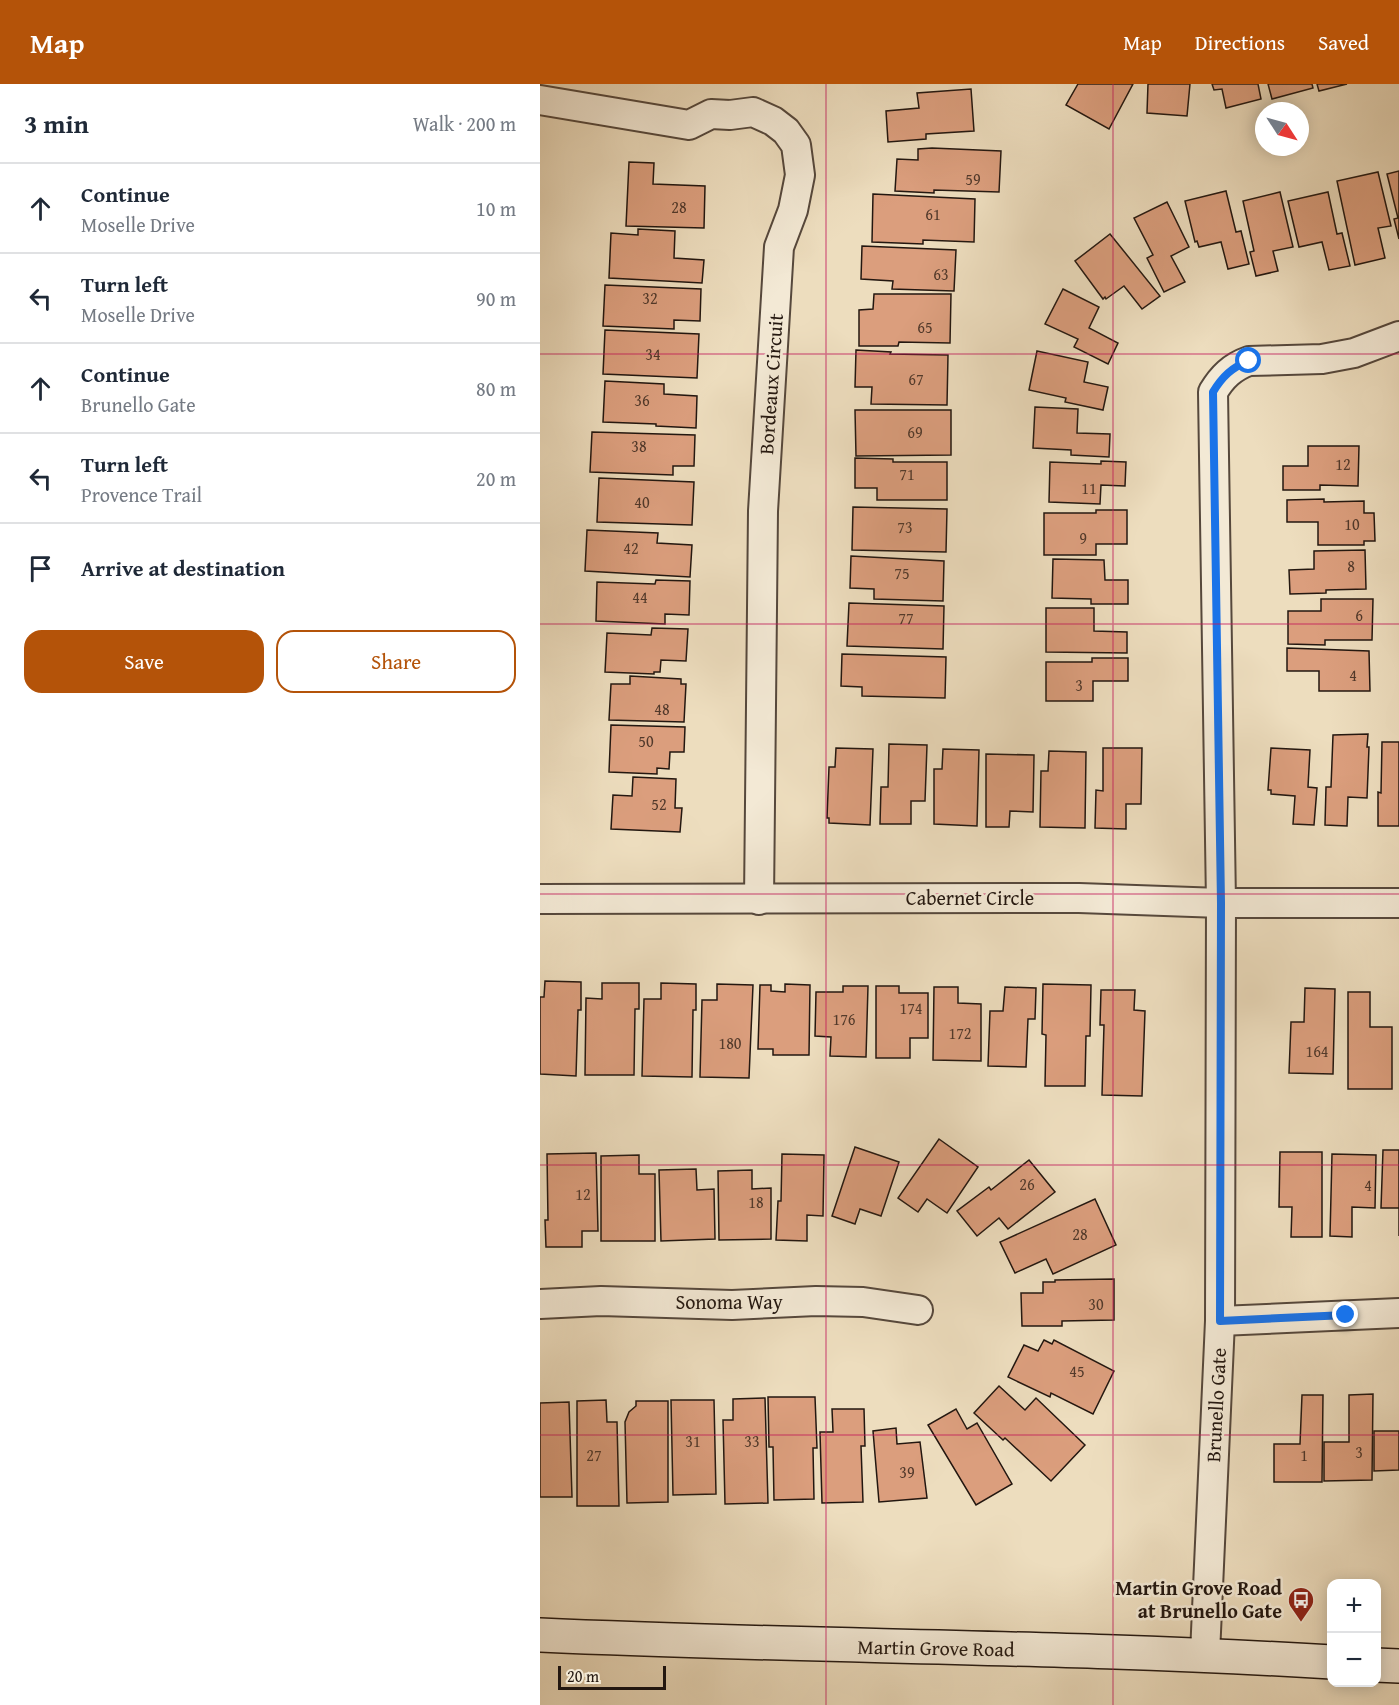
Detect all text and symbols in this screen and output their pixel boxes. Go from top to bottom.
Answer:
text: Map [30,22,84,63]
text: Map [1123,27,1162,58]
text: Directions [1195,27,1285,58]
text: Saved [1318,27,1369,58]
north arrow [1255,102,1309,156]
text: 3 min [24,104,89,143]
text: Walk · 200 m [413,109,516,138]
house number: 59 [965,167,981,191]
text: Continue [81,178,170,210]
icon: ahead [24,192,57,225]
text: 10 m [476,194,516,223]
house number: 28 [671,195,687,219]
house number: 61 [925,202,941,226]
text: Moselle Drive [81,210,195,239]
house number: 63 [933,262,949,286]
text: Turn left [81,268,168,300]
icon: left [24,282,57,315]
text: 90 m [476,284,516,313]
house number: 32 [642,286,658,310]
text: Moselle Drive [81,300,195,329]
street label: Bordeaux Circuit [751,312,790,455]
house number: 65 [917,315,933,339]
house number: 34 [645,342,661,366]
route start [1235,347,1261,373]
text: Continue [81,358,170,390]
house number: 67 [908,367,924,391]
icon: ahead [24,372,57,405]
text: 80 m [476,374,516,403]
house number: 36 [634,388,650,412]
text: Brunello Gate [81,390,196,419]
house number: 69 [907,420,923,444]
house number: 38 [631,434,647,458]
text: Turn left [81,448,168,480]
house number: 12 [1335,452,1351,476]
icon: left [24,462,57,495]
house number: 71 [899,462,915,486]
text: 20 m [476,464,516,493]
house number: 11 [1081,476,1097,500]
text: Provence Trail [81,480,202,509]
house number: 40 [634,490,650,514]
house number: 10 [1344,512,1360,536]
house number: 73 [897,515,913,539]
house number: 9 [1079,526,1087,550]
house number: 42 [623,536,639,560]
icon: arrive [24,552,57,585]
text: Arrive at destination [81,552,285,584]
house number: 8 [1347,554,1355,578]
house number: 75 [894,561,910,585]
house number: 44 [632,585,648,609]
house number: 6 [1355,603,1363,627]
house number: 77 [898,606,914,630]
button: Save [24,630,264,693]
button: Share [276,630,516,693]
house number: 4 [1349,663,1357,687]
house number: 3 [1075,673,1083,697]
house number: 48 [654,697,670,721]
house number: 50 [638,729,654,753]
house number: 52 [651,792,667,816]
street label: Cabernet Circle [906,883,1034,912]
house number: 174 [899,996,923,1020]
house number: 176 [832,1007,856,1031]
house number: 172 [948,1021,972,1045]
house number: 180 [718,1031,742,1055]
house number: 164 [1305,1039,1329,1063]
house number: 26 [1019,1172,1035,1196]
house number: 4 [1364,1173,1372,1197]
house number: 12 [575,1182,591,1206]
house number: 18 [748,1190,764,1214]
house number: 28 [1072,1222,1088,1246]
street label: Sonoma Way [675,1287,783,1316]
house number: 30 [1088,1292,1104,1316]
route end [1332,1301,1358,1327]
street label: Brunello Gate [1198,1347,1233,1463]
house number: 45 [1069,1359,1085,1383]
house number: 31 [685,1429,701,1453]
house number: 33 [744,1429,760,1453]
house number: 3 [1355,1440,1363,1464]
house number: 27 [586,1443,602,1467]
house number: 1 [1300,1443,1308,1467]
house number: 39 [899,1460,915,1484]
place label: Martin Grove Road at Brunello Gate [1115,1573,1283,1625]
map controls [1327,1579,1381,1687]
button: + [1327,1579,1381,1633]
bus stop icon: Martin Grove Road at Brunello Gate [1286,1585,1316,1623]
street label: Martin Grove Road [857,1632,1015,1663]
button: − [1327,1633,1381,1687]
scale bar [558,1663,666,1690]
text: 20 m [567,1664,599,1688]

